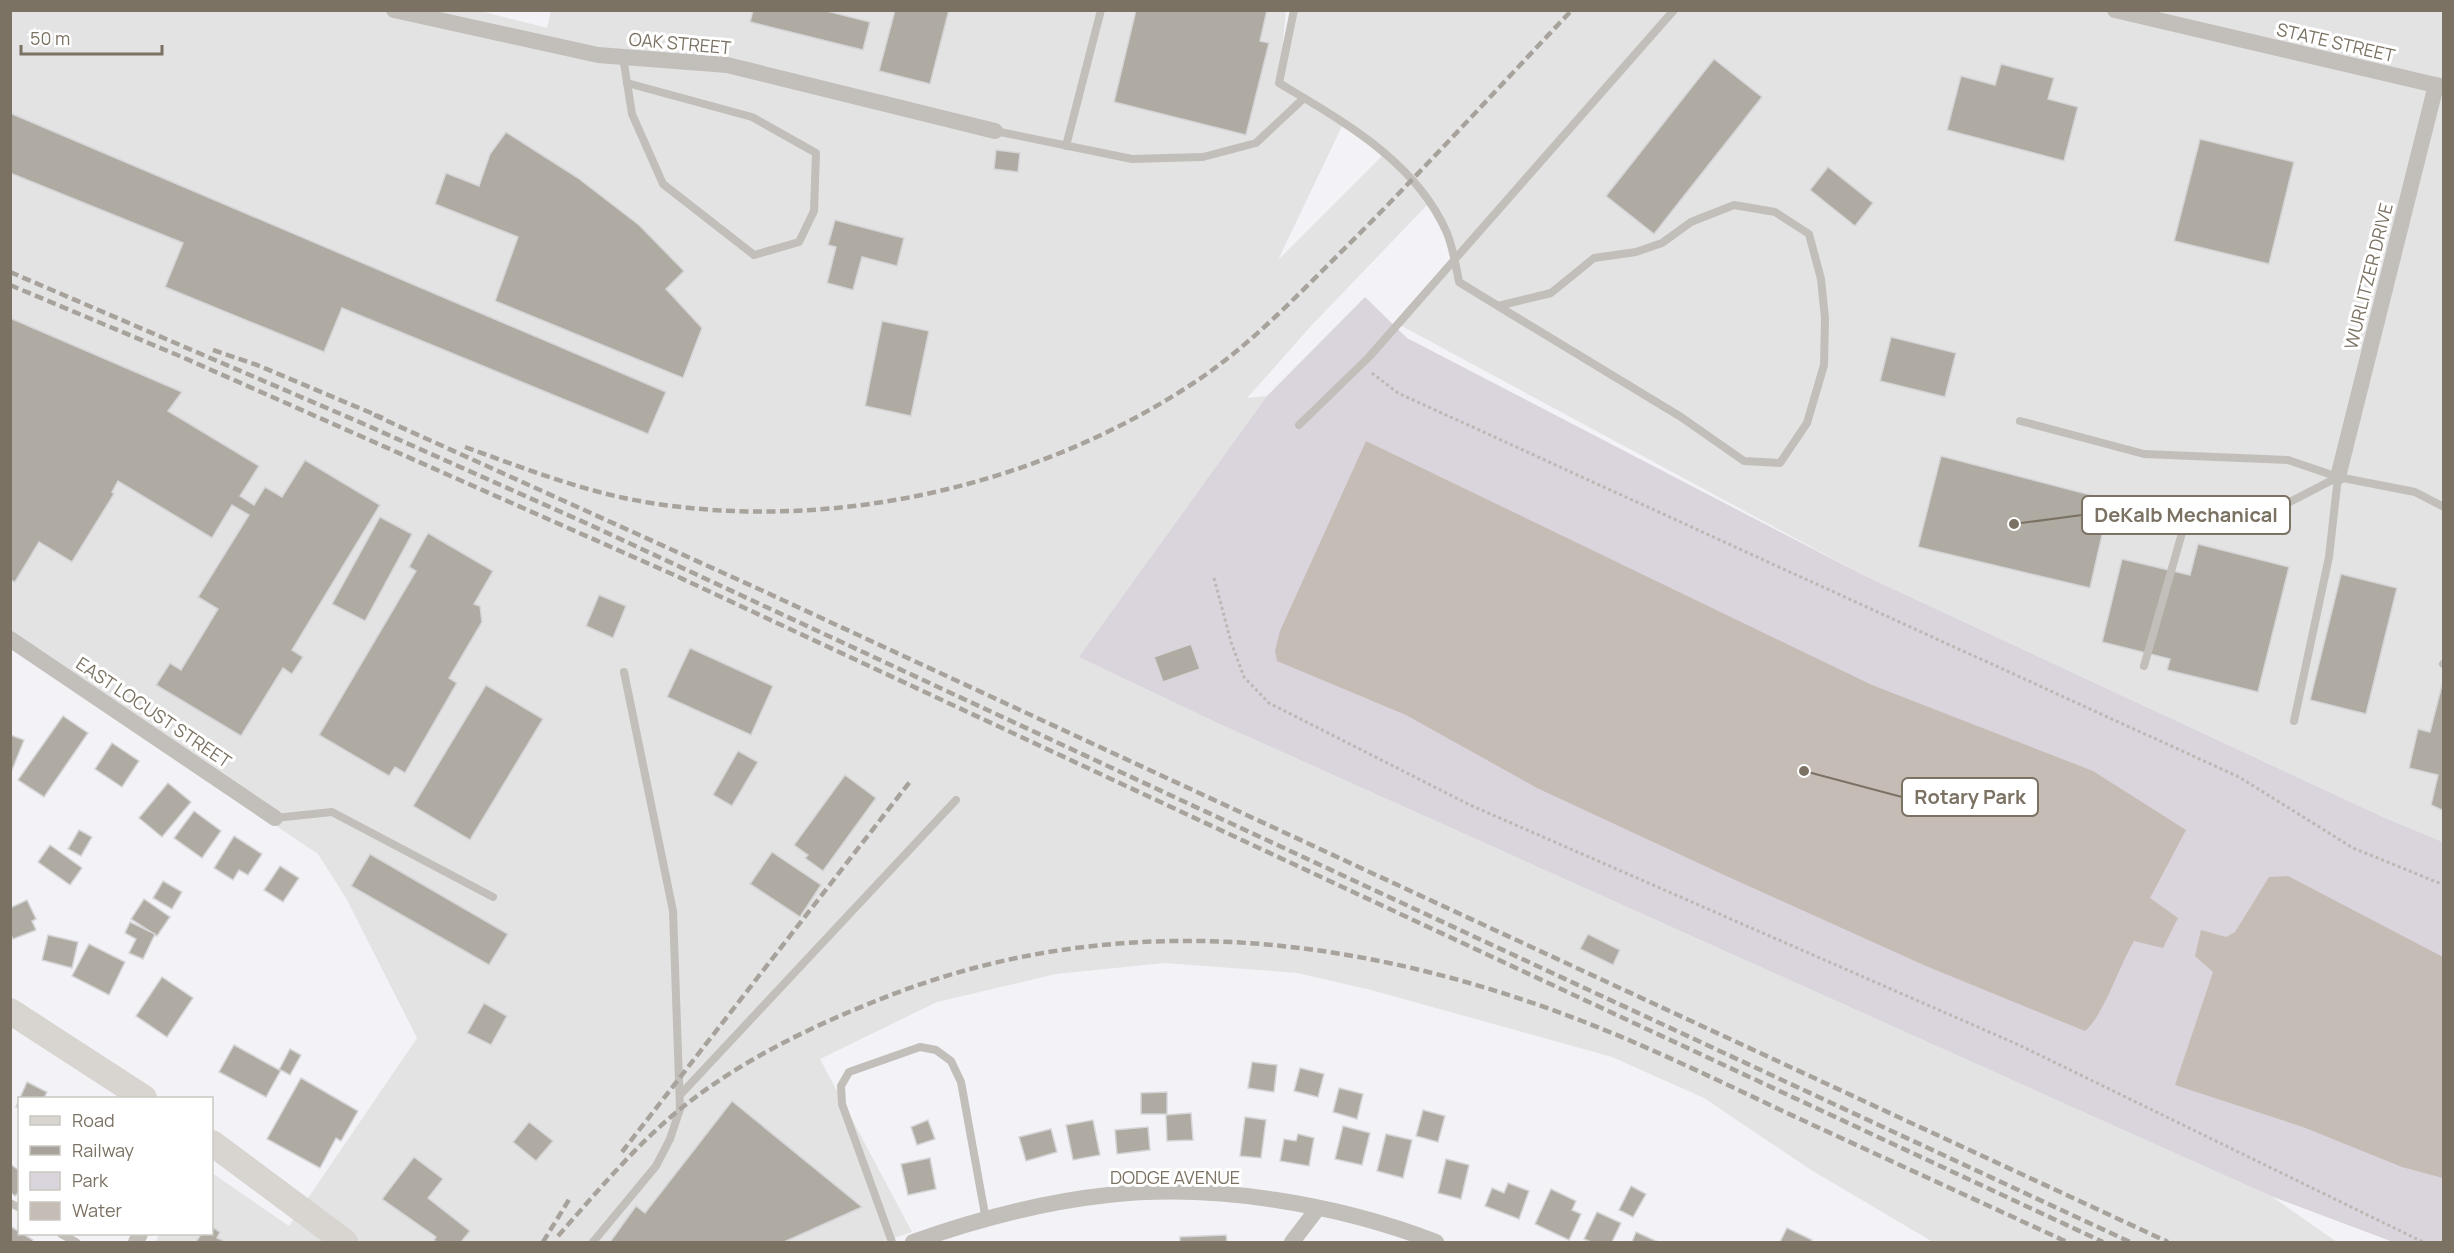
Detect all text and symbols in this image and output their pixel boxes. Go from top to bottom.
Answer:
street label: STATE STREET [2274,17,2398,67]
scale bar [21,18,162,56]
text: 50 m [30,26,70,50]
street label: OAK STREET [628,27,732,59]
street label: WURLITZER DRIVE [2338,200,2398,352]
callout: DeKalb Mechanical [2082,496,2290,534]
text: DeKalb Mechanical [2094,501,2278,528]
street label: EAST LOCUST STREET [72,651,237,773]
callout: Rotary Park [1902,778,2038,816]
text: Rotary Park [1914,783,2027,810]
legend [18,1097,213,1235]
text: Road [72,1108,115,1132]
text: Railway [72,1138,134,1162]
street label: DODGE AVENUE [1110,1165,1240,1189]
text: Park [72,1168,109,1192]
text: Water [72,1198,122,1222]

